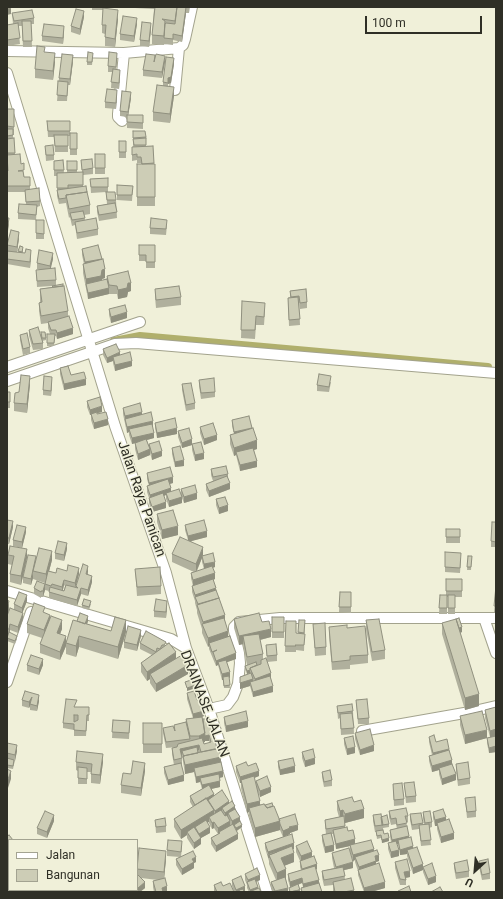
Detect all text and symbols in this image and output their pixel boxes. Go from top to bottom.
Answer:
scale bar [367,8,484,34]
text: 100 m [372,16,406,30]
street label: Jalan Raya Panican [113,439,169,559]
street label: DRAINASE JALAN [176,648,232,760]
legend [8,839,138,891]
text: Jalan [46,848,75,862]
north arrow [455,851,495,891]
text: Bangunan [46,868,100,882]
text: U [463,875,476,890]

